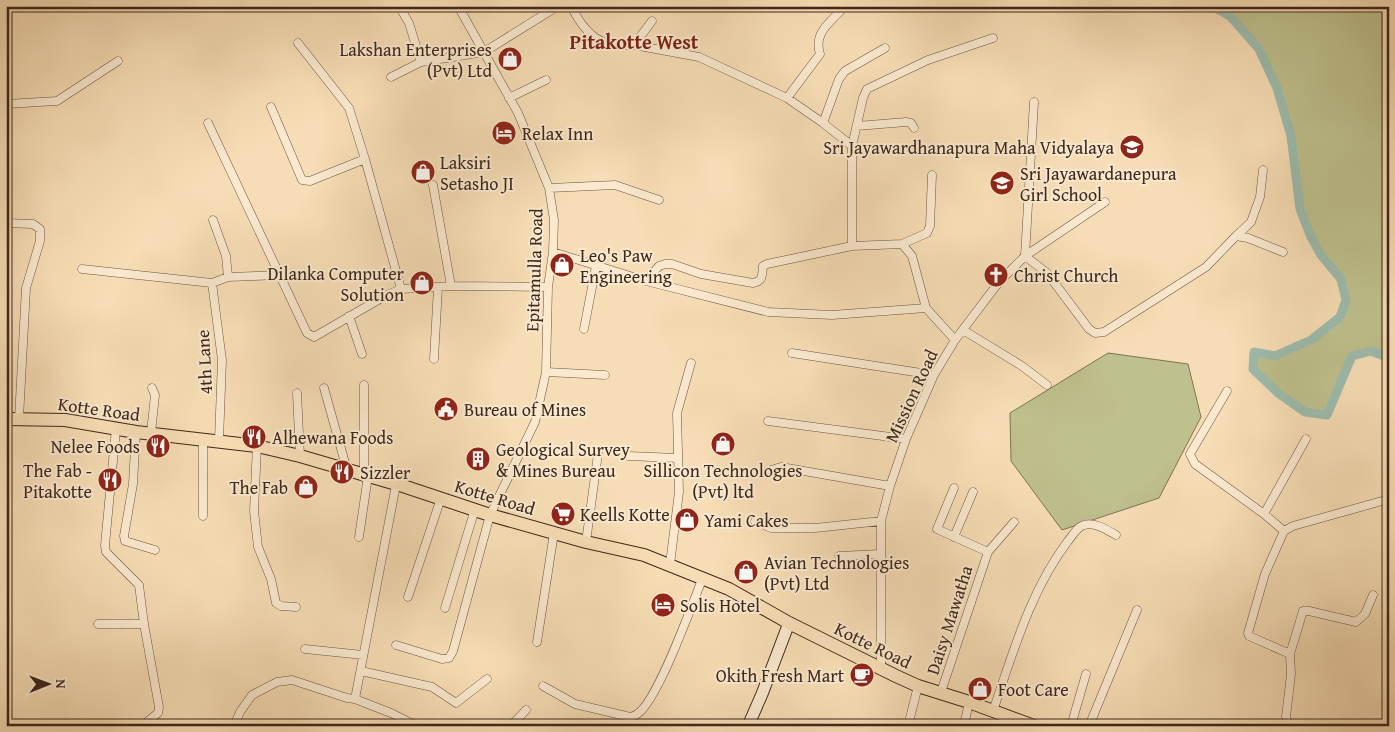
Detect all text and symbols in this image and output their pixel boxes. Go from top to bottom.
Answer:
district label: Pitakotte West [570,27,699,56]
place label: Lakshan Enterprises (Pvt) Ltd [339,36,492,84]
shop icon: Lakshan Enterprises (Pvt) Ltd [497,46,523,72]
hotel icon: Relax Inn [491,120,517,146]
place label: Relax Inn [522,120,593,147]
place label: Sri Jayawardhanapura Maha Vidyalaya [823,134,1114,161]
school or university icon: Sri Jayawardhanapura Maha Vidyalaya [1119,134,1145,160]
place label: Laksiri Setasho JI [440,149,514,197]
shop icon: Laksiri Setasho JI [410,159,436,185]
place label: Sri Jayawardanepura Girl School [1020,160,1177,208]
school or university icon: Sri Jayawardanepura Girl School [989,170,1015,196]
street label: Epitamulla Road [518,207,550,332]
place label: Leo's Paw Engineering [580,242,672,290]
shop icon: Leo's Paw Engineering [549,252,575,278]
place label: Dilanka Computer Solution [267,260,405,308]
church icon: Christ Church [983,262,1009,288]
place label: Christ Church [1014,262,1118,289]
shop icon: Dilanka Computer Solution [409,270,435,296]
street label: 4th Lane [189,329,219,395]
street label: Mission Road [878,345,945,447]
street label: Kotte Road [56,390,142,428]
public building icon: Bureau of Mines [433,396,459,422]
place label: Bureau of Mines [464,396,586,423]
restaurant icon: Alhewana Foods [241,424,267,450]
place label: Alhewana Foods [272,424,393,451]
shop icon: Sillicon Technologies (Pvt) ltd [710,431,736,457]
place label: Nelee Foods [51,433,140,460]
restaurant icon: Nelee Foods [145,433,171,459]
place label: Geological Survey & Mines Bureau [496,436,630,484]
building icon: Geological Survey & Mines Bureau [465,446,491,472]
place label: The Fab - Pitakotte [23,457,92,505]
place label: Sillicon Technologies (Pvt) ltd [643,457,803,505]
restaurant icon: Sizzler [329,459,355,485]
place label: Sizzler [360,459,411,486]
restaurant icon: The Fab - Pitakotte [97,467,123,493]
street label: Kotte Road [452,472,539,522]
place label: The Fab [229,474,288,501]
shop icon: The Fab [293,474,319,500]
supermarket icon: Keells Kotte [550,501,576,527]
place label: Keells Kotte [580,501,670,528]
shop icon: Yami Cakes [674,507,700,533]
place label: Yami Cakes [704,507,789,534]
place label: Avian Technologies (Pvt) Ltd [764,549,909,597]
shop icon: Avian Technologies (Pvt) Ltd [733,559,759,585]
street label: Daisy Mawatha [919,561,980,678]
hotel icon: Solis Hotel [650,592,676,618]
place label: Solis Hotel [680,592,760,619]
street label: Kotte Road [830,615,916,675]
north arrow [22,660,72,710]
place label: Okith Fresh Mart [716,662,845,689]
cafe icon: Okith Fresh Mart [849,662,875,688]
shop icon: Foot Care [967,676,993,702]
place label: Foot Care [998,676,1069,703]
text: N [51,679,71,689]

